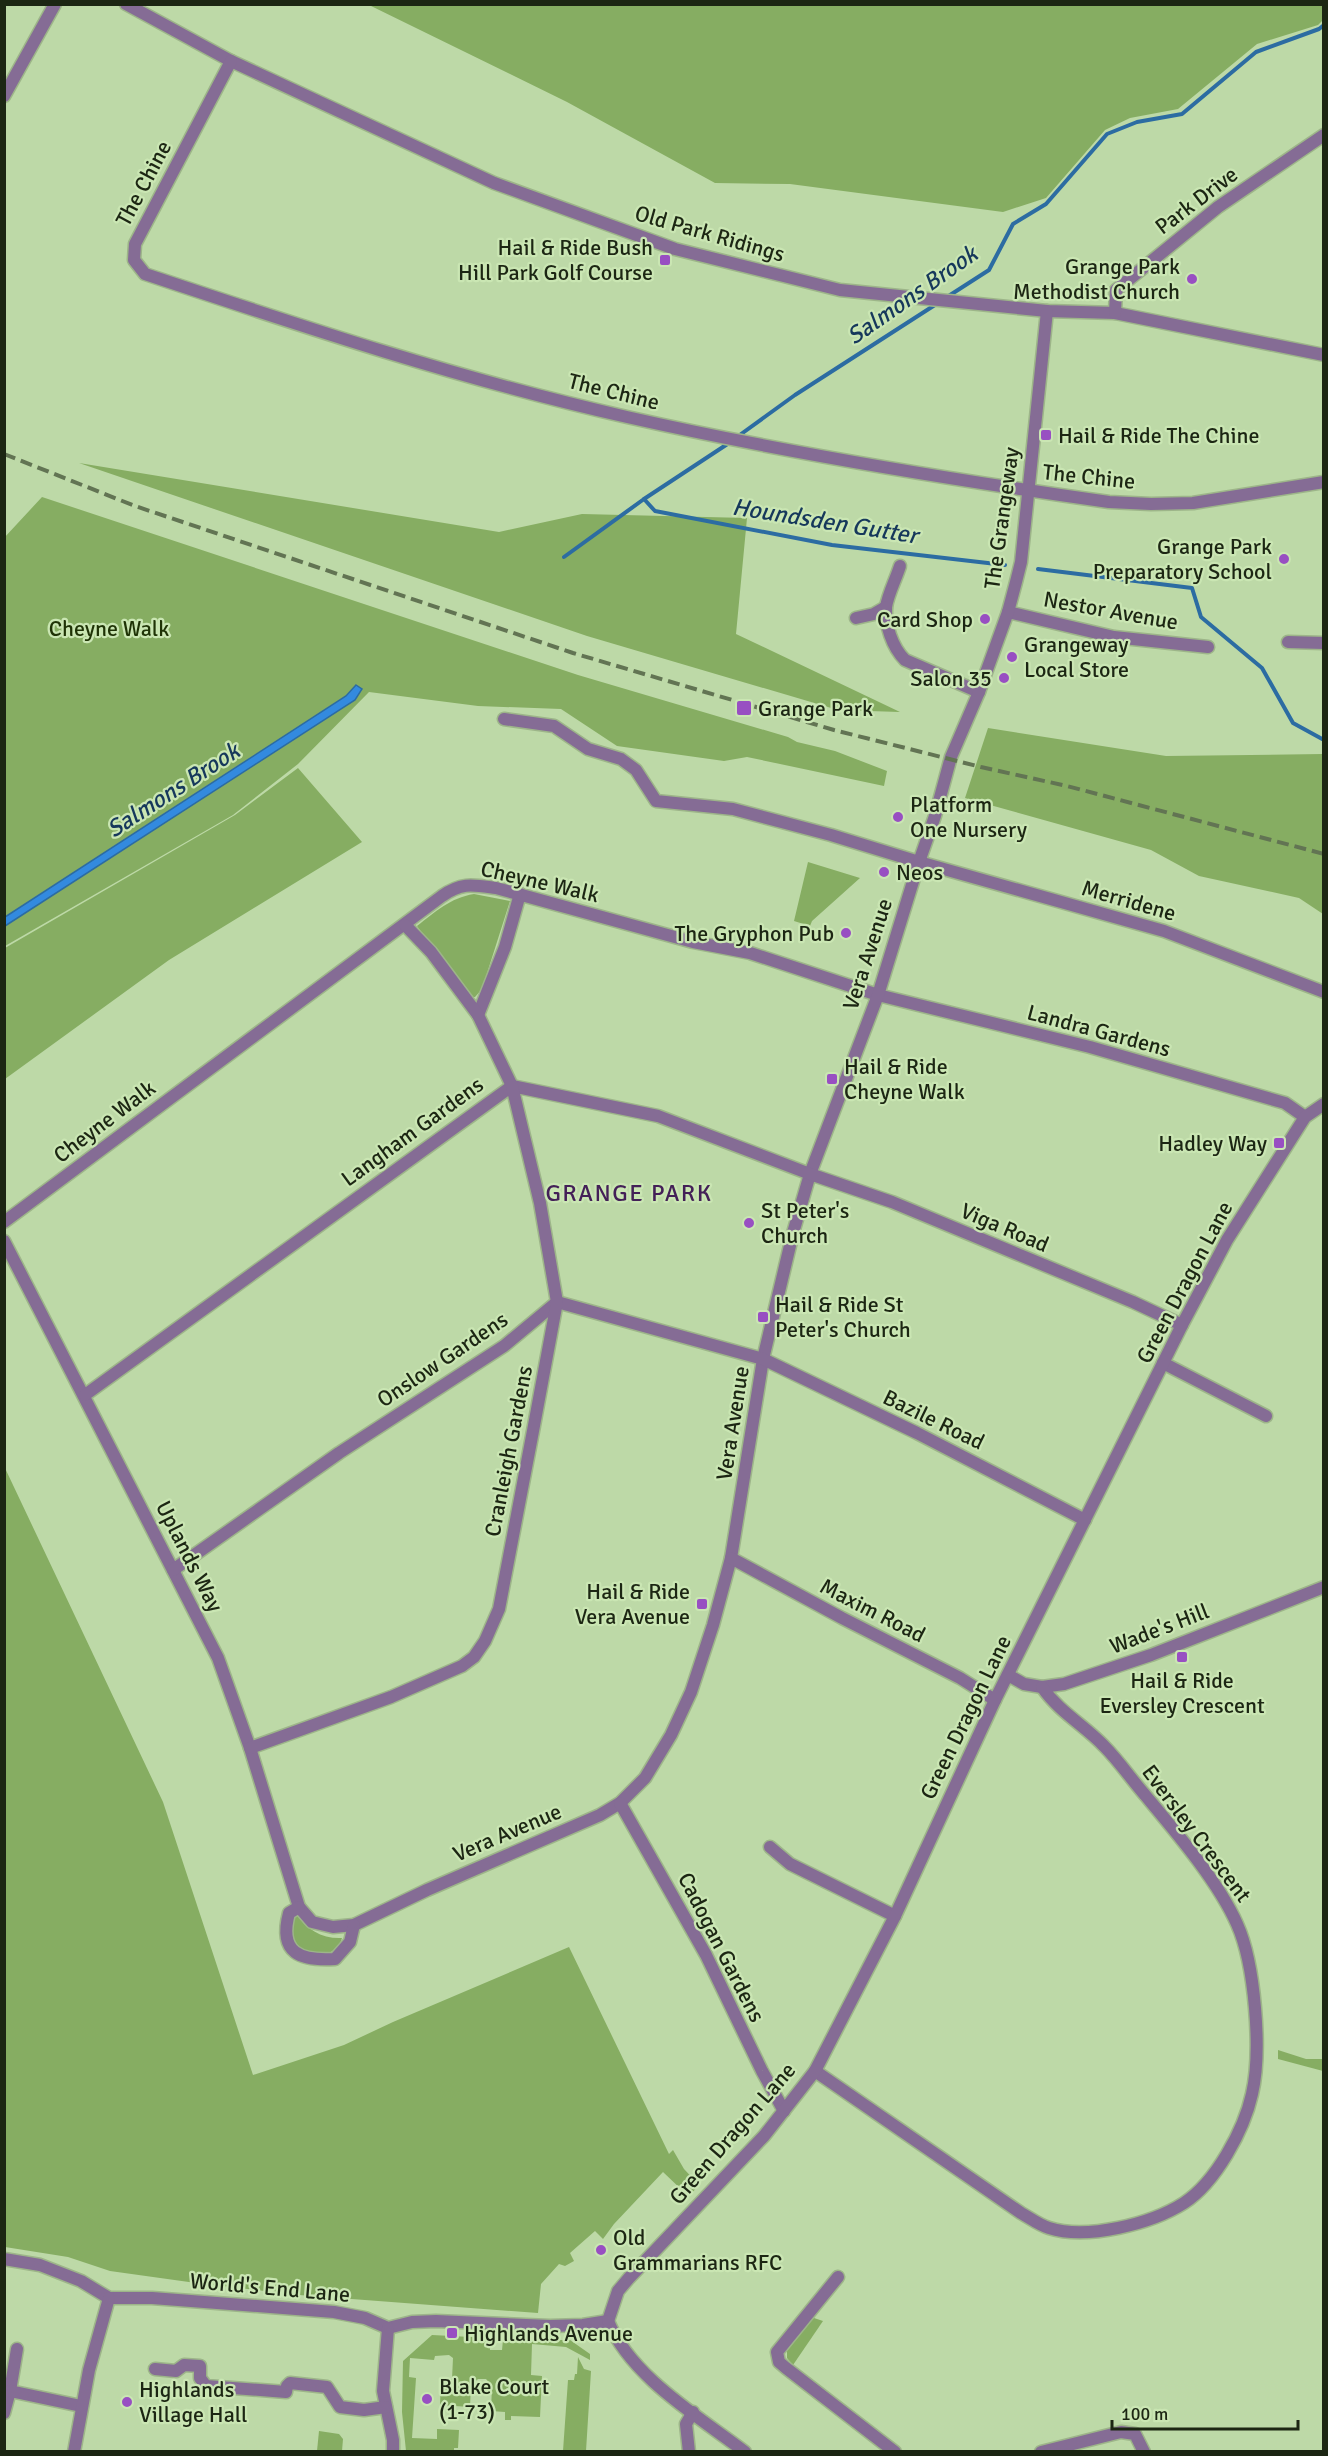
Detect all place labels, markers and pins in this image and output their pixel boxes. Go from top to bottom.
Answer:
place label: Hail & Ride Bush Hill Park Golf Course [458,234,653,286]
marker: Hail & Ride Bush Hill Park Golf Course [658,253,672,267]
place label: Grange Park Methodist Church [1013,253,1180,305]
marker: Grange Park Methodist Church [1185,272,1199,286]
place label: Hail & Ride The Chine [1058,422,1259,449]
marker: Hail & Ride The Chine [1039,428,1053,442]
place label: Grange Park Preparatory School [1093,533,1272,585]
marker: Grange Park Preparatory School [1277,552,1291,566]
place label: Card Shop [877,606,973,633]
marker: Card Shop [978,612,992,626]
place label: Grangeway Local Store [1024,631,1129,683]
marker: Grangeway Local Store [1005,650,1019,664]
place label: Salon 35 [910,665,992,692]
marker: Salon 35 [997,671,1011,685]
place label: Grange Park [758,695,873,722]
marker: Grange Park [735,699,753,717]
place label: Platform One Nursery [910,791,1028,843]
marker: Platform One Nursery [891,810,905,824]
place label: Neos [896,859,943,886]
marker: Neos [877,865,891,879]
place label: The Gryphon Pub [675,920,834,947]
marker: The Gryphon Pub [839,926,853,940]
place label: Hail & Ride Cheyne Walk [844,1053,965,1105]
marker: Hail & Ride Cheyne Walk [825,1072,839,1086]
place label: Hadley Way [1158,1130,1268,1157]
marker: Hadley Way [1272,1136,1286,1150]
place label: St Peter's Church [761,1197,849,1249]
marker: St Peter's Church [742,1216,756,1230]
place label: Hail & Ride St Peter's Church [775,1291,911,1343]
marker: Hail & Ride St Peter's Church [756,1310,770,1324]
place label: Hail & Ride Vera Avenue [575,1578,690,1630]
marker: Hail & Ride Vera Avenue [695,1597,709,1611]
marker: Hail & Ride Eversley Crescent [1175,1650,1189,1664]
place label: Hail & Ride Eversley Crescent [1099,1667,1265,1719]
place label: Old Grammarians RFC [613,2224,782,2276]
marker: Old Grammarians RFC [594,2243,608,2257]
place label: Highlands Avenue [464,2320,633,2347]
marker: Highlands Avenue [445,2326,459,2340]
place label: Blake Court (1-73) [439,2373,550,2425]
place label: Highlands Village Hall [139,2376,248,2428]
marker: Blake Court (1-73) [420,2392,434,2406]
marker: Highlands Village Hall [120,2395,134,2409]

